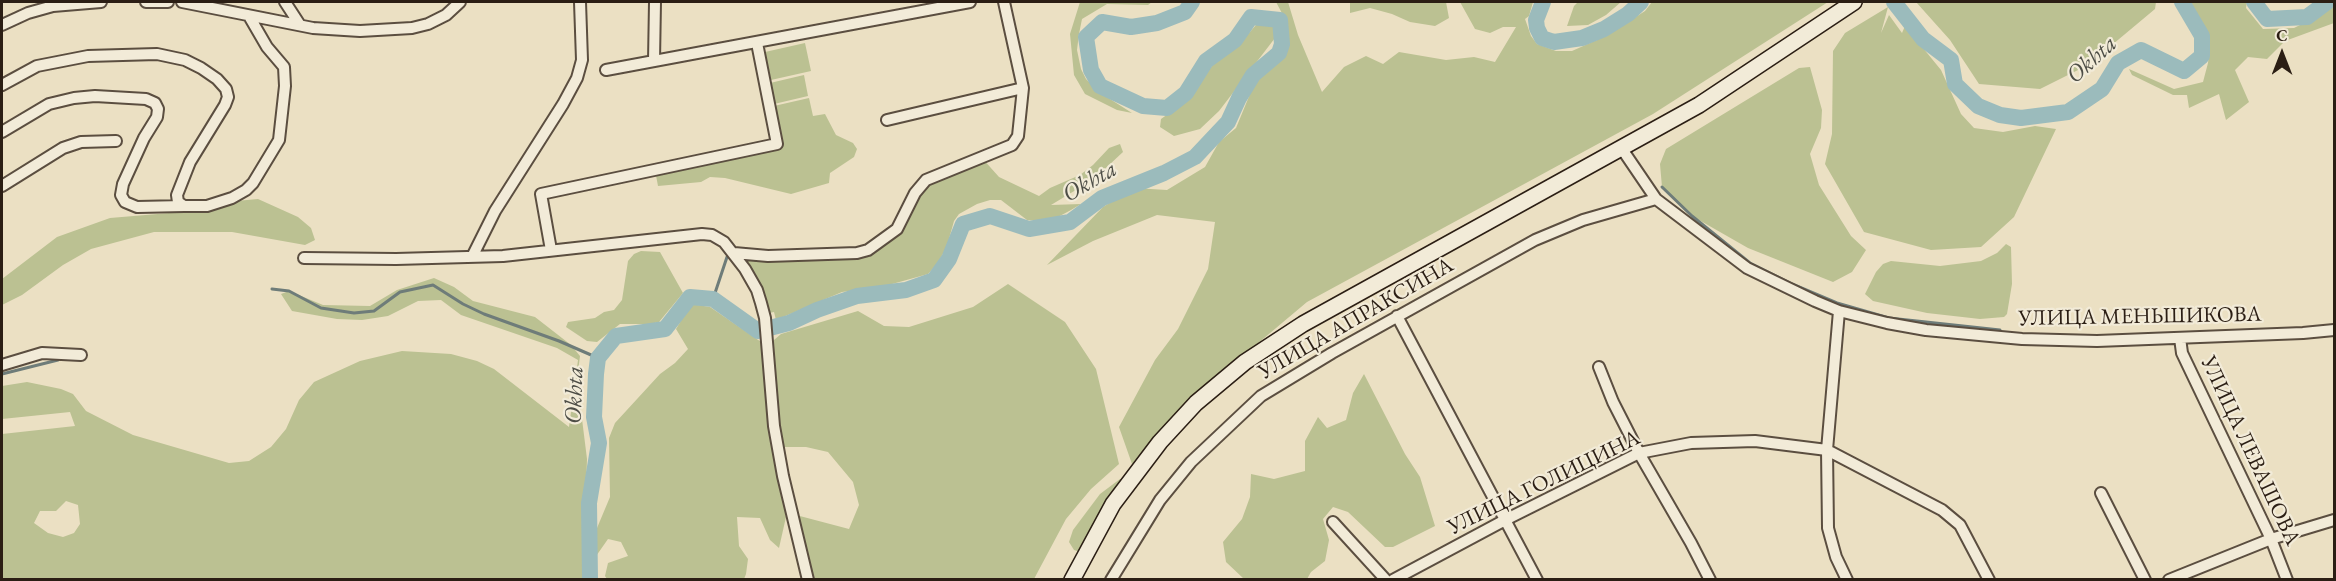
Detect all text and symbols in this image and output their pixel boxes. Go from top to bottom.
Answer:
north arrow [2252,24,2312,84]
text: С [2276,25,2288,46]
water label: Okhta [2061,30,2123,90]
water label: Okhta [1058,155,1122,209]
street label: УЛИЦА АПРАКСИНА [1254,252,1458,386]
street label: УЛИЦА МЕНЬШИКОВА [2018,302,2262,332]
street label: УЛИЦА ЛЕВАШОВА [2194,352,2306,550]
water label: Okhta [560,365,590,425]
street label: УЛИЦА ГОЛИЦИНА [1443,425,1645,541]

